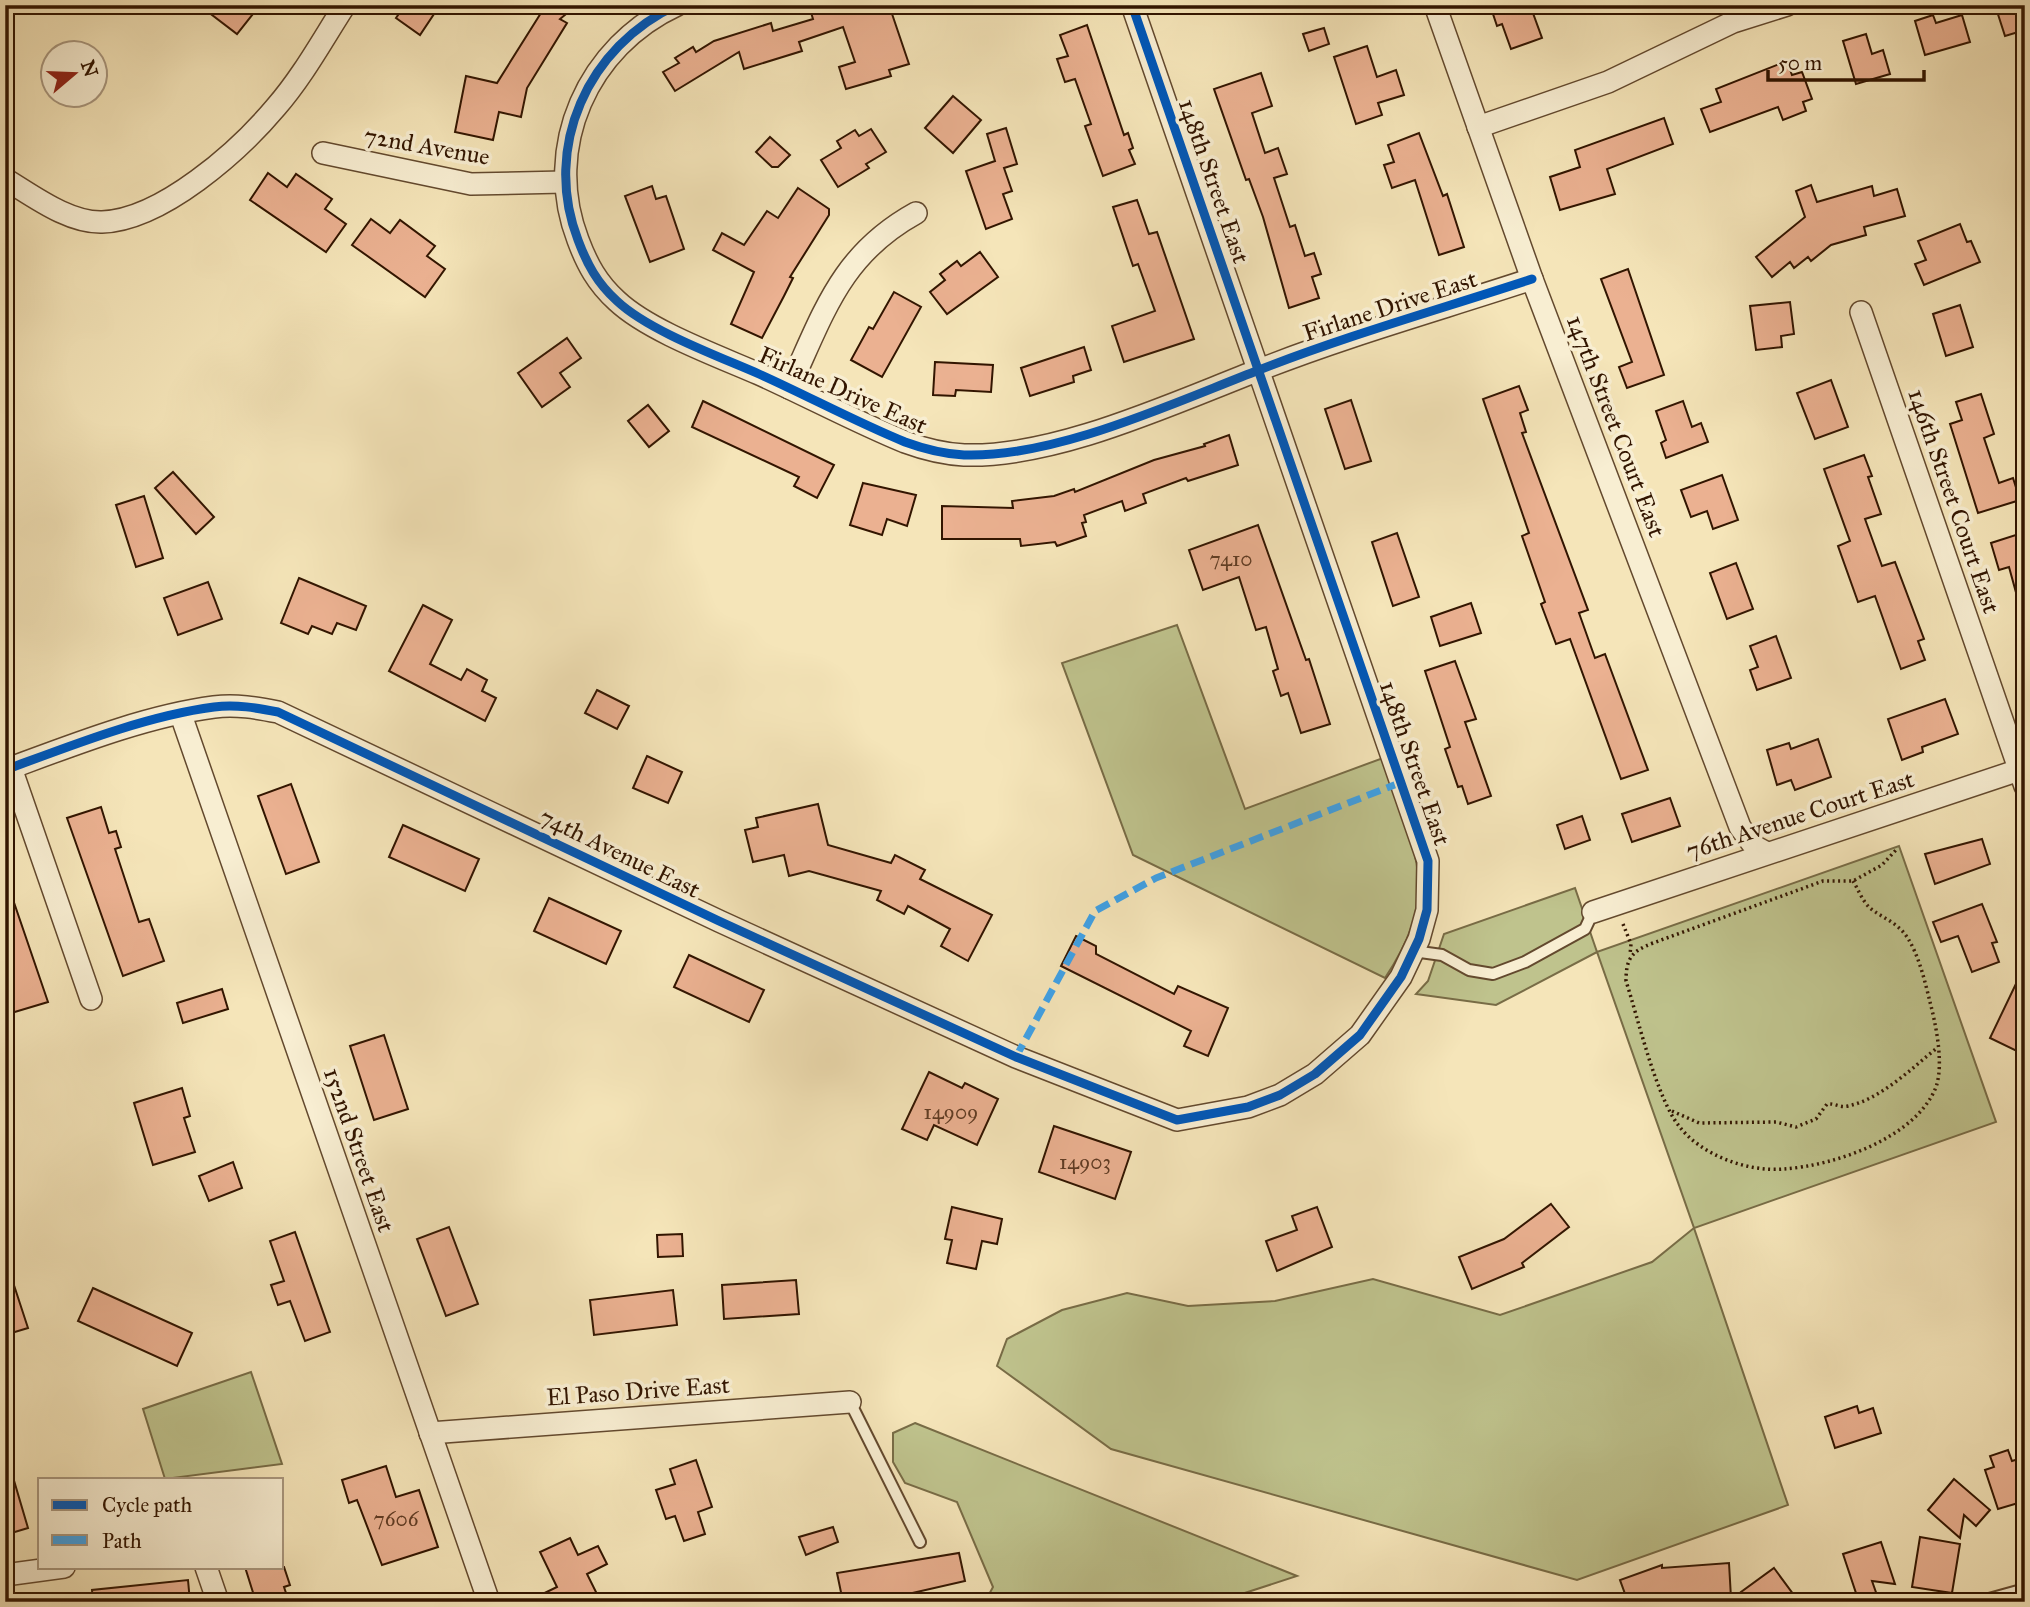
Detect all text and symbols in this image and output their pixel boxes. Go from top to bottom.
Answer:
north arrow [38,38,108,108]
scale bar [1768,38,1923,82]
text: 50 m [1778,50,1823,76]
text: N [76,57,103,80]
street label: 148th Street East [1172,95,1256,268]
street label: 72nd Avenue [362,120,492,172]
street label: Firlane Drive East [1299,264,1481,348]
street label: 147th Street Court East [1560,311,1672,542]
street label: Firlane Drive East [754,339,932,441]
street label: 146th Street Court East [1901,385,2007,618]
house number: 7410 [1210,546,1252,572]
street label: 148th Street East [1373,677,1457,850]
street label: 76th Avenue Court East [1682,764,1918,866]
street label: 74th Avenue East [535,801,705,905]
street label: 152nd Street East [317,1064,401,1237]
house number: 14909 [924,1099,978,1125]
house number: 14903 [1059,1149,1111,1175]
street label: El Paso Drive East [545,1370,731,1412]
legend [38,1478,284,1568]
text: Cycle path [102,1492,193,1518]
house number: 7606 [374,1506,420,1532]
text: Path [102,1528,142,1554]

